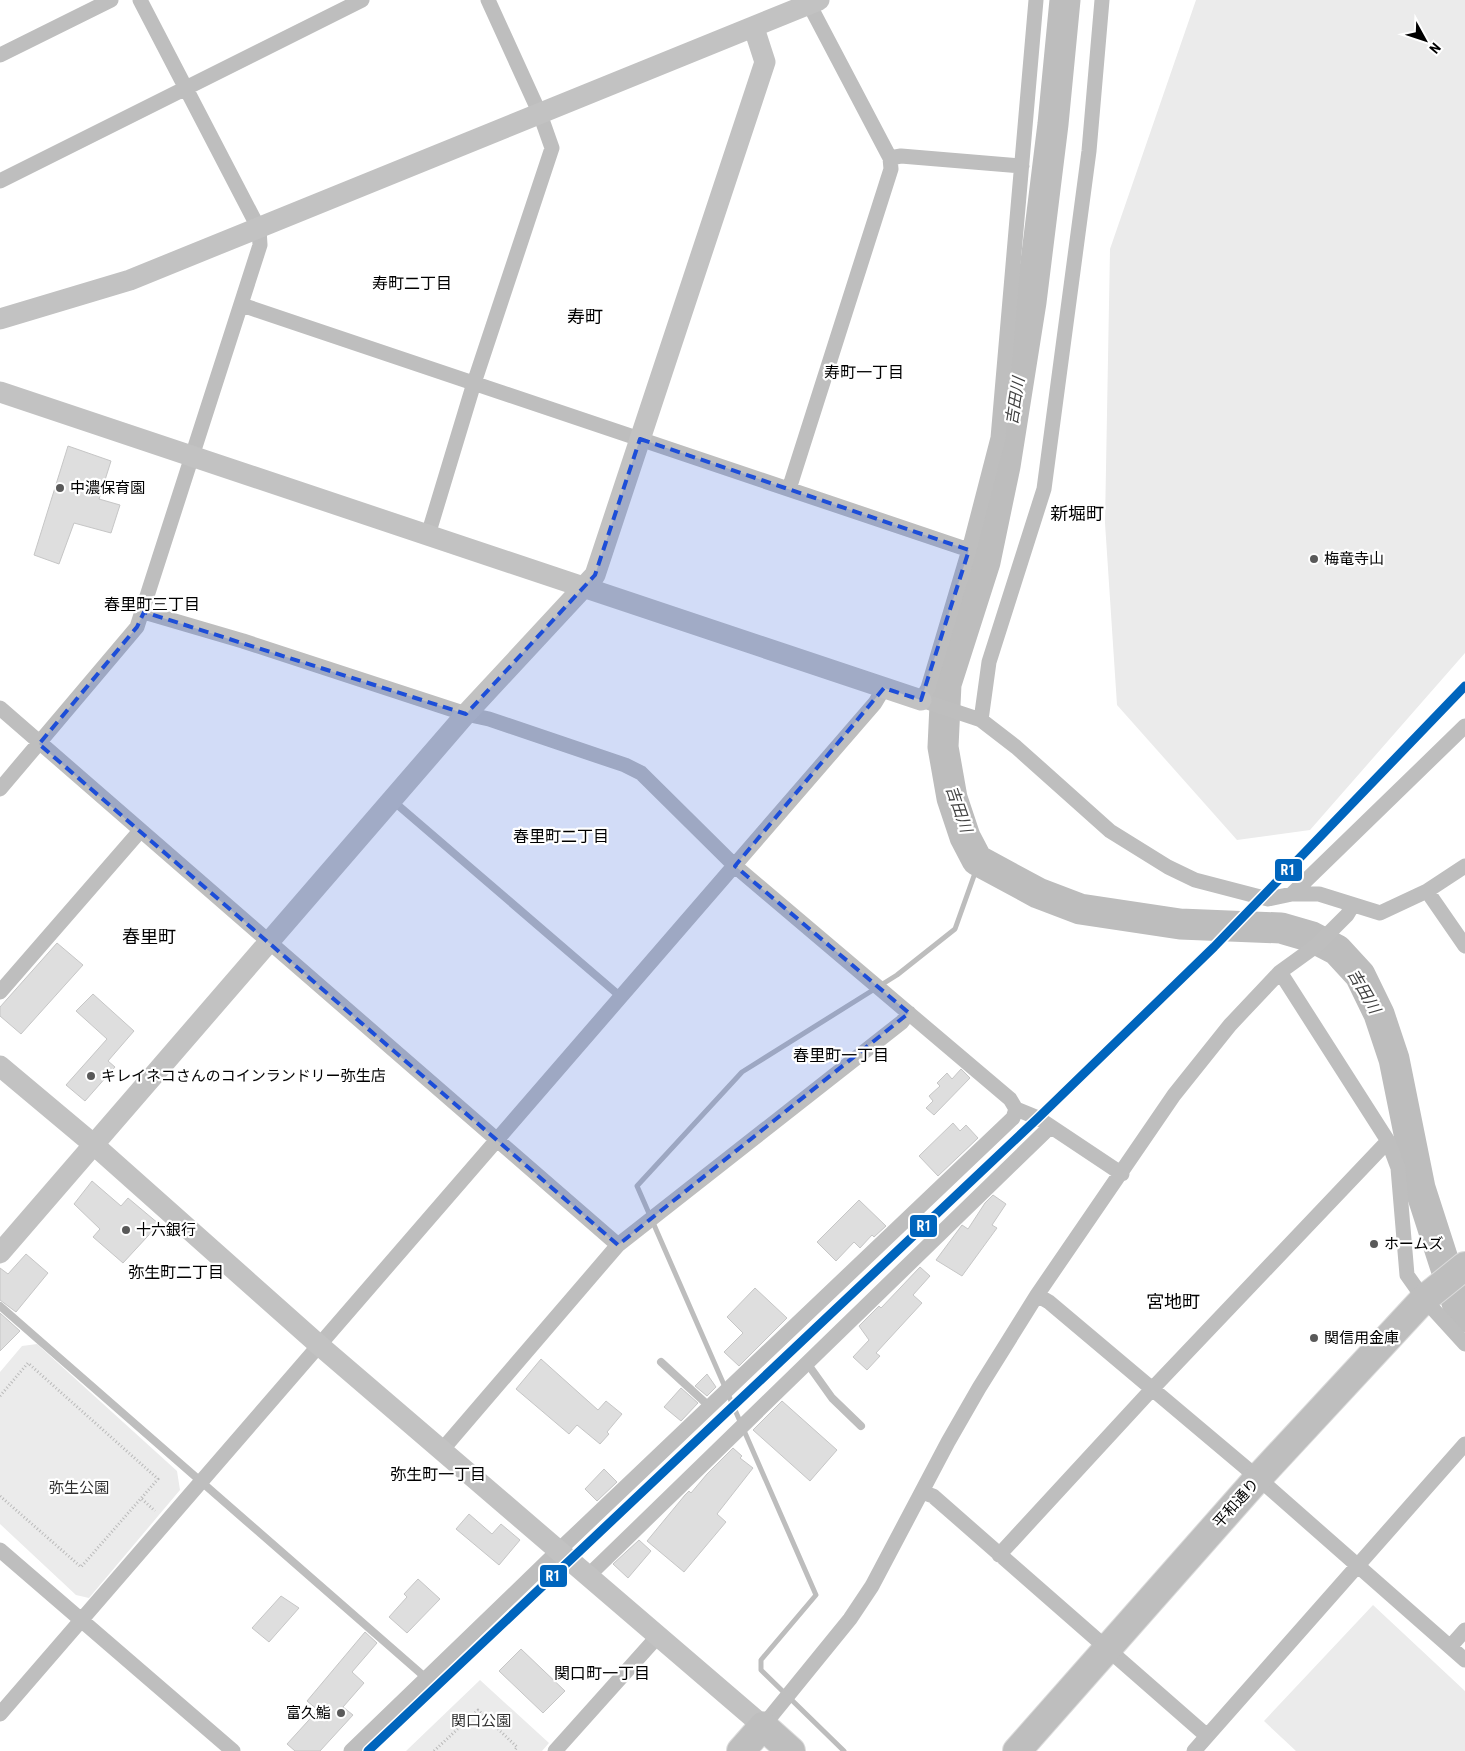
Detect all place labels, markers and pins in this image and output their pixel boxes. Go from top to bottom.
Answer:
place label: 中濃保育園 [70,479,145,497]
marker: 中濃保育園 [54,482,66,494]
place label: 梅竜寺山 [1324,550,1384,568]
marker: 梅竜寺山 [1308,553,1320,565]
place label: キレイネコさんのコインランドリー弥生店 [101,1067,386,1085]
marker: キレイネコさんのコインランドリー弥生店 [85,1070,97,1082]
place label: 十六銀行 [136,1221,196,1239]
marker: 十六銀行 [120,1224,132,1236]
place label: ホームズ [1384,1235,1444,1253]
marker: ホームズ [1368,1238,1380,1250]
place label: 関信用金庫 [1324,1329,1399,1347]
marker: 関信用金庫 [1308,1332,1320,1344]
place label: 富久鮨 [286,1704,331,1722]
marker: 富久鮨 [335,1707,347,1719]

